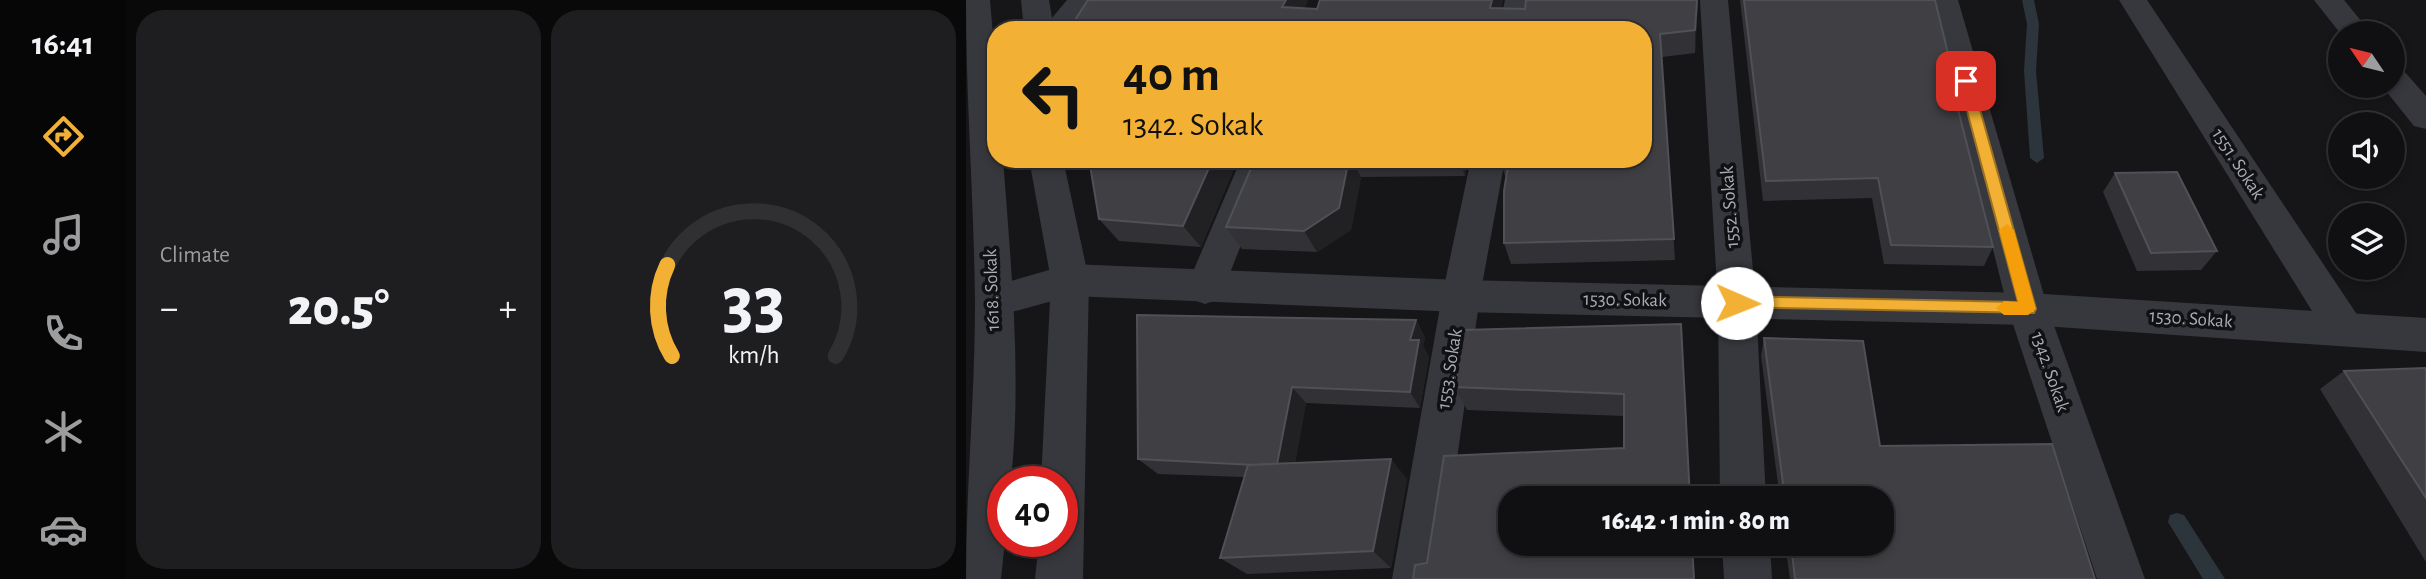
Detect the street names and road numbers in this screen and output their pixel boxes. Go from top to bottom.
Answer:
street label: 1551. Sokak [2208,125,2268,203]
street label: 1552. Sokak [1718,165,1742,249]
street label: 1618. Sokak [981,248,1003,331]
street label: 1530. Sokak [1583,290,1667,310]
street label: 1530. Sokak [2149,307,2234,331]
street label: 1553. Sokak [1434,327,1466,411]
street label: 1342. Sokak [2027,330,2073,415]

